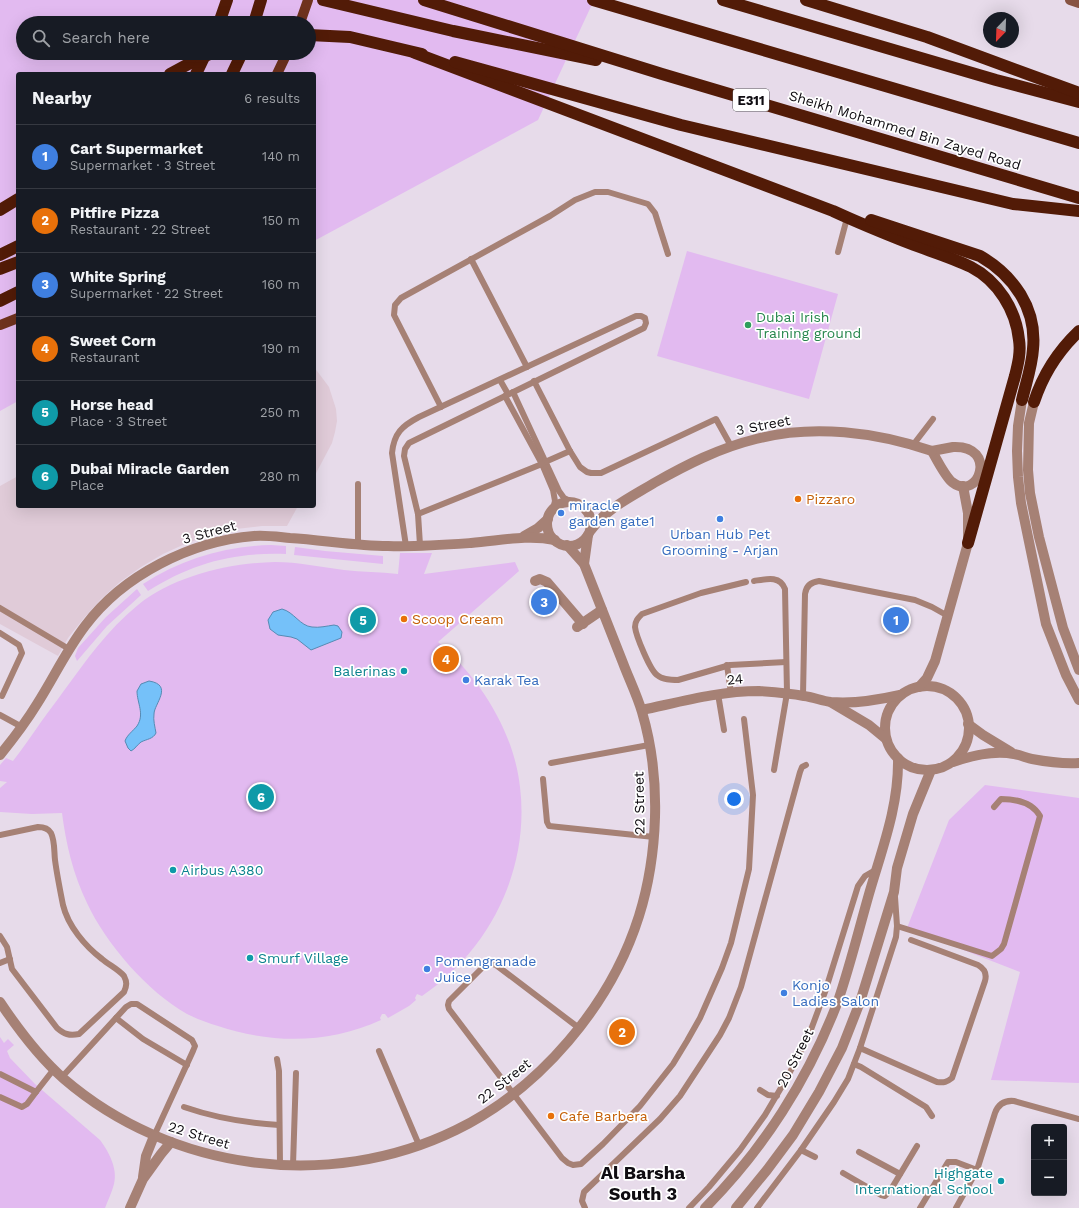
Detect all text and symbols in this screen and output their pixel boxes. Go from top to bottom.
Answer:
north arrow [983,12,1019,48]
search box [16,16,316,60]
icon: search [30,27,52,49]
text: Search here [62,29,150,47]
street label: Sheikh Mohammed Bin Zayed Road [787,87,1023,173]
text: Nearby [32,88,91,108]
road number: E311 [733,89,769,111]
text: 6 results [244,91,300,106]
text: Cart Supermarket [70,140,203,158]
text: 1 [42,149,48,164]
text: 140 m [262,149,300,164]
text: Supermarket · 3 Street [70,158,215,173]
text: Pitfire Pizza [70,204,159,222]
text: 2 [41,213,49,228]
text: 150 m [262,213,300,228]
text: Restaurant · 22 Street [70,222,210,237]
text: White Spring [70,268,166,286]
text: 3 [41,277,49,292]
text: 160 m [262,277,300,292]
text: Supermarket · 22 Street [70,286,223,301]
place label: Dubai Irish Training ground [756,309,861,341]
marker: Dubai Irish Training ground [743,320,753,330]
text: Sweet Corn [70,332,156,350]
text: 4 [41,341,49,356]
text: 190 m [262,341,300,356]
text: Restaurant [70,350,140,365]
text: Horse head [70,396,153,414]
text: 5 [41,405,49,420]
text: 250 m [260,405,300,420]
street label: 3 Street [734,412,792,438]
text: Place · 3 Street [70,414,167,429]
text: Dubai Miracle Garden [70,460,229,478]
text: 6 [41,469,49,484]
text: 280 m [260,469,300,484]
text: Place [70,478,104,493]
place label: Pizzaro [806,491,855,507]
marker: Pizzaro [793,494,803,504]
place label: miracle garden gate1 [569,497,655,529]
marker: miracle garden gate1 [556,508,566,518]
marker: Urban Hub Pet Grooming - Arjan [715,514,725,524]
street label: 3 Street [180,517,238,547]
place label: Urban Hub Pet Grooming - Arjan [662,526,779,558]
pin: 3 [531,587,557,617]
pin: 5 [350,605,376,635]
pin: 1 [883,605,909,635]
place label: Scoop Cream [412,611,504,627]
marker: Scoop Cream [399,614,409,624]
pin: 4 [433,644,459,674]
place label: Balerinas [333,663,396,679]
marker: Balerinas [399,666,409,676]
street label: 24 [726,670,744,688]
place label: Karak Tea [474,672,539,688]
marker: Karak Tea [461,675,471,685]
street label: 22 Street [630,771,648,835]
pin: 6 [248,782,274,812]
your location [724,789,744,809]
place label: Airbus A380 [181,862,263,878]
marker: Airbus A380 [168,865,178,875]
place label: Smurf Village [258,950,349,966]
marker: Smurf Village [245,953,255,963]
place label: Pomengranade Juice [435,953,536,985]
marker: Pomengranade Juice [422,964,432,974]
place label: Konjo Ladies Salon [792,977,879,1009]
marker: Konjo Ladies Salon [779,988,789,998]
pin: 2 [609,1017,635,1047]
street label: 20 Street [773,1026,817,1090]
street label: 22 Street [474,1055,534,1107]
place label: Cafe Barbera [559,1108,648,1124]
marker: Cafe Barbera [546,1111,556,1121]
street label: 22 Street [166,1118,232,1152]
map controls [1031,1124,1067,1196]
button: + [1031,1124,1067,1160]
button: − [1031,1160,1067,1196]
district label: Al Barsha South 3 [601,1162,686,1204]
place label: Highgate International School [855,1165,994,1197]
marker: Highgate International School [996,1176,1006,1186]

